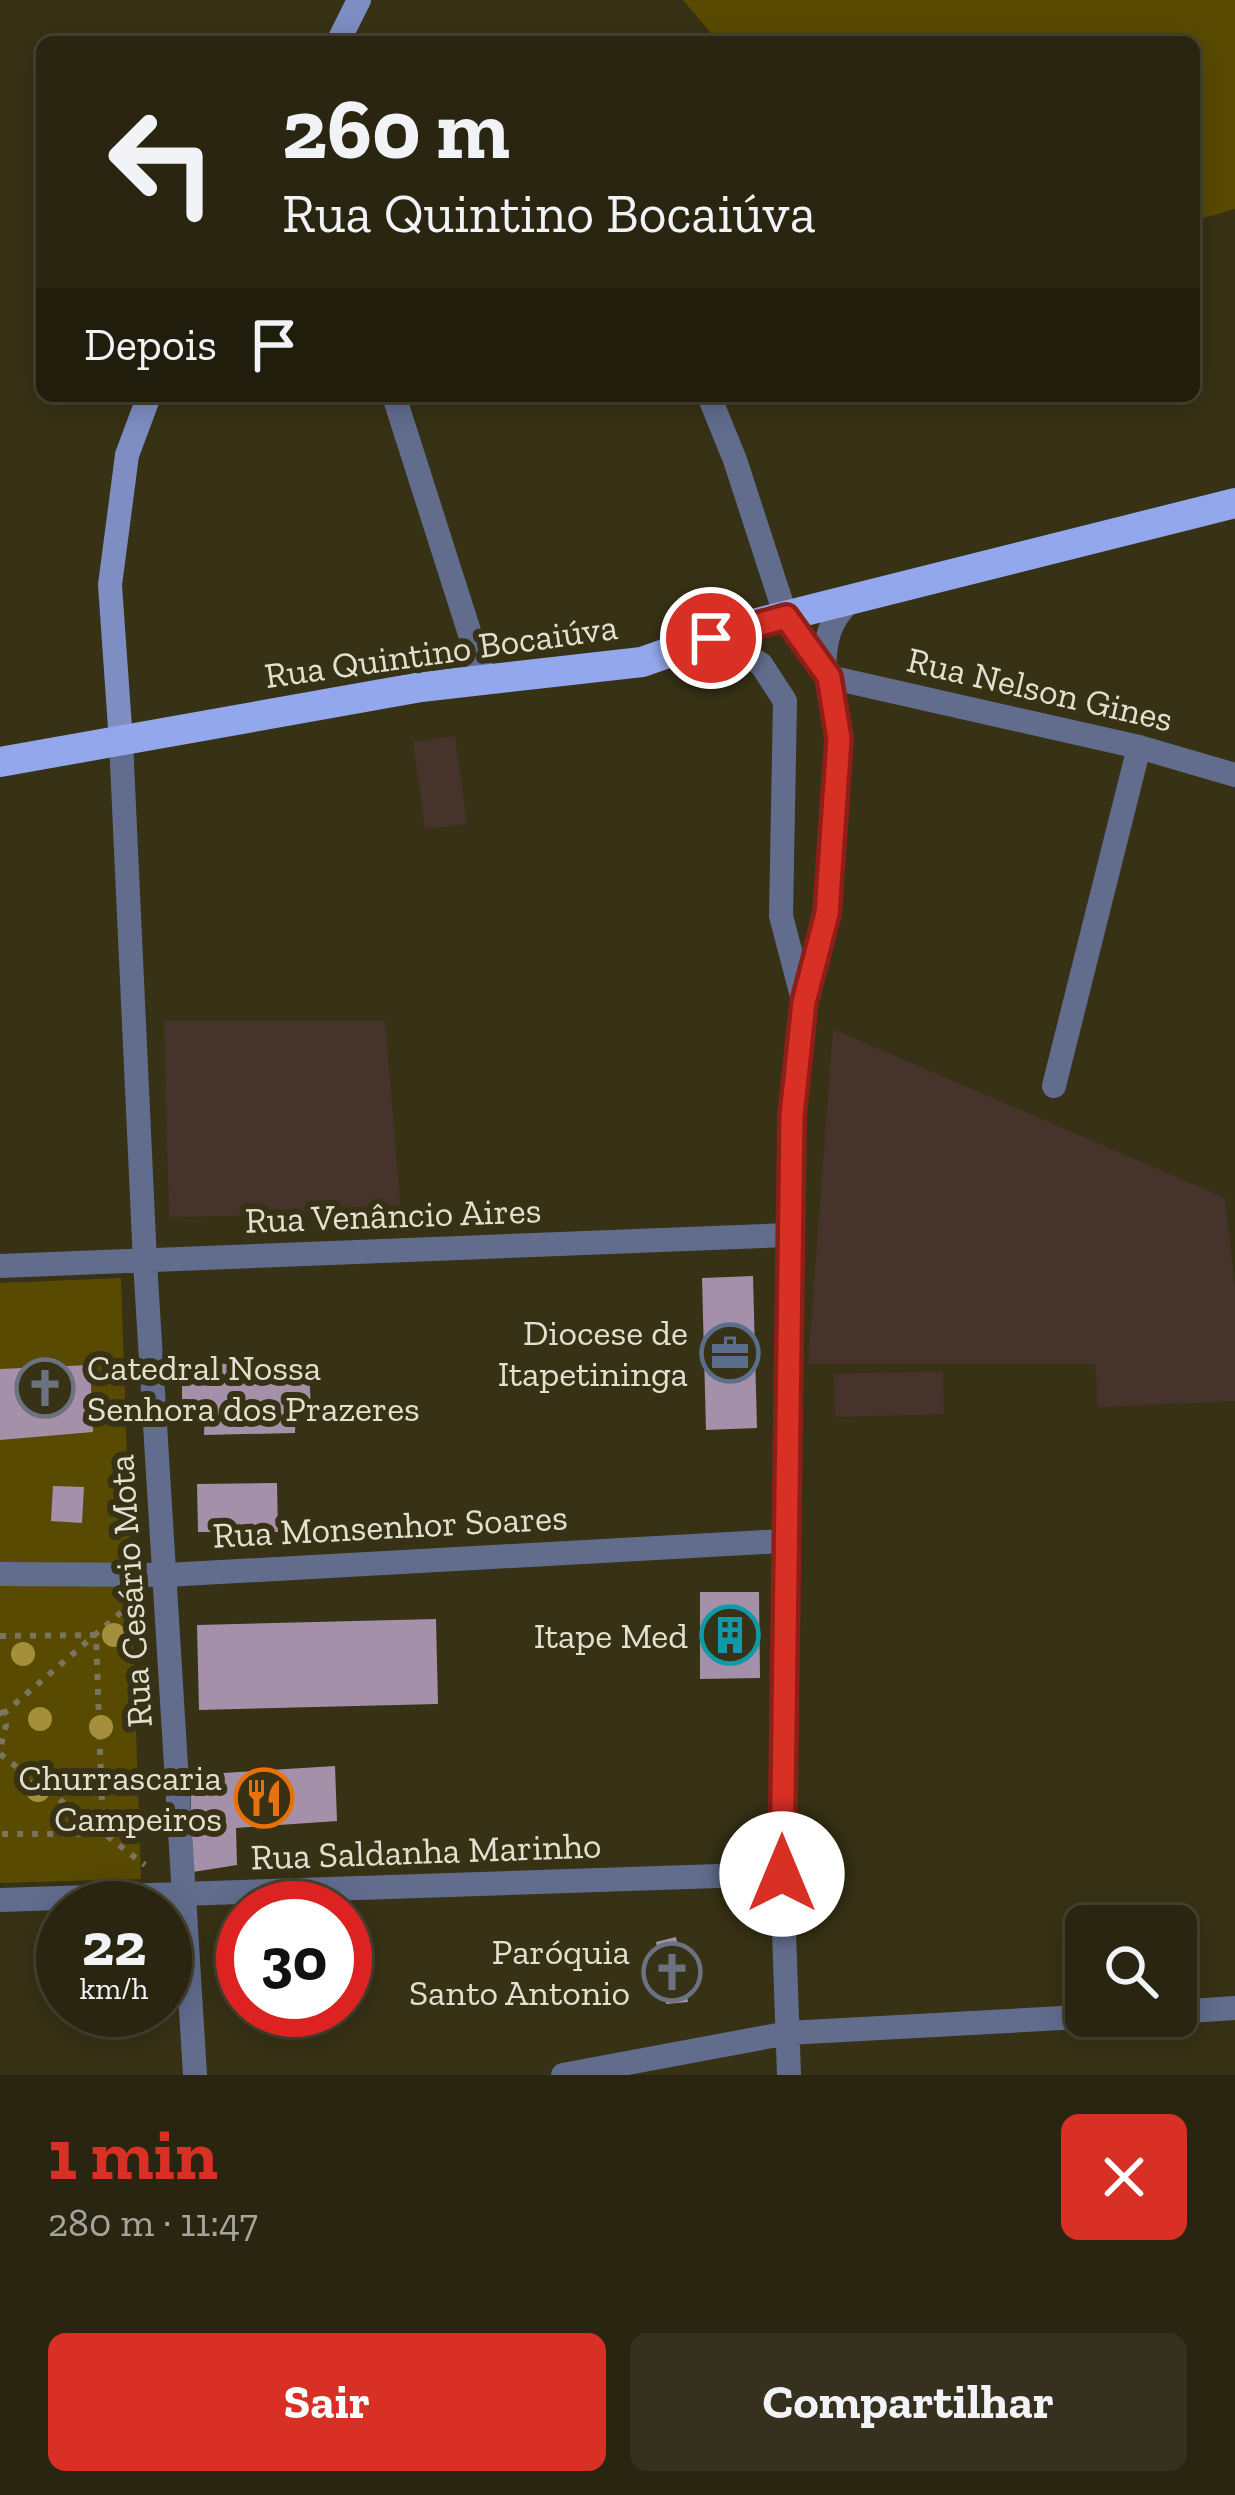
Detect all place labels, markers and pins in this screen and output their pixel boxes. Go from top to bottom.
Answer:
pin [660,587,762,689]
place label: Diocese de Itapetininga [498,1311,688,1395]
office icon: Diocese de Itapetininga [699,1322,761,1384]
place label: Catedral Nossa Senhora dos Prazeres [87,1346,420,1430]
church icon: Catedral Nossa Senhora dos Prazeres [14,1357,76,1419]
building icon: Itape Med [699,1604,761,1666]
place label: Itape Med [534,1614,688,1657]
place label: Churrascaria Campeiros [18,1756,222,1840]
restaurant icon: Churrascaria Campeiros [233,1767,295,1829]
place label: Paróquia Santo Antonio [409,1930,630,2014]
church icon: Paróquia Santo Antonio [641,1941,703,2003]

